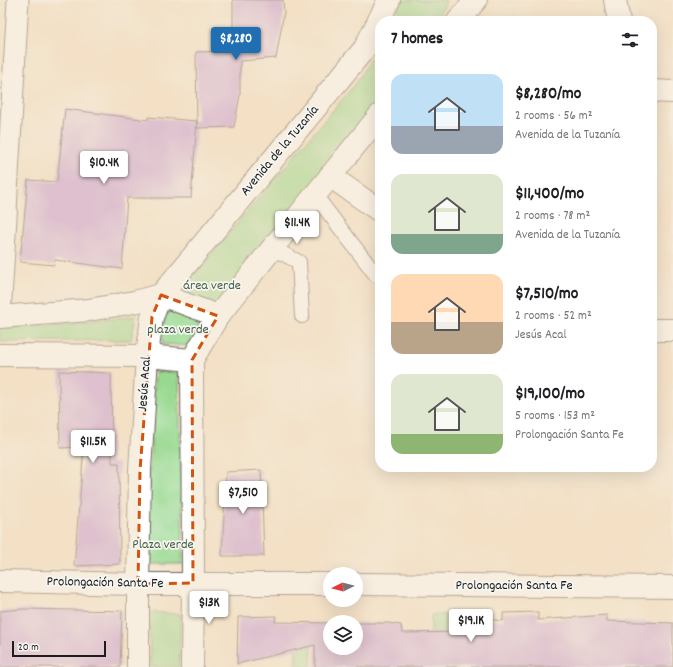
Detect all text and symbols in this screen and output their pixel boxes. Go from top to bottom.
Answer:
pin: $8,280 [203,27,269,61]
text: 7 homes [391,28,443,52]
icon: filters [619,29,641,51]
text: $8,280 [220,30,252,49]
text: $8,280/mo [515,83,581,107]
icon: home [423,90,471,138]
street label: Avenida de la Tuzanía [236,101,324,201]
text: 2 rooms · 56 m² [515,107,592,126]
text: Avenida de la Tuzanía [515,126,620,145]
pin: $10.4K [71,151,137,185]
text: $10.4K [89,154,119,173]
text: $11,400/mo [515,183,584,207]
icon: home [423,190,471,238]
text: 2 rooms · 78 m² [515,207,590,226]
pin: $11.4K [264,211,330,245]
text: $11.4K [284,214,310,233]
text: Avenida de la Tuzanía [515,226,620,245]
park label: área verde [183,276,241,296]
text: $7,510/mo [515,283,578,307]
icon: home [423,290,471,338]
text: 2 rooms · 52 m² [515,307,592,326]
park label: plaza verde [147,320,209,340]
text: Jesús Acal [515,326,567,345]
street label: Jesús Acal [133,355,157,412]
text: $19,100/mo [515,383,585,407]
icon: home [423,390,471,438]
text: 5 rooms · 153 m² [515,407,595,426]
text: Prolongación Santa Fe [515,426,624,445]
pin: $11.5K [60,430,126,464]
text: $11.5K [80,433,106,452]
pin: $7,510 [210,481,276,515]
text: $7,510 [228,484,258,503]
park label: Plaza verde [132,535,194,555]
north arrow [323,567,363,607]
map controls [323,567,363,655]
street label: Prolongación Santa Fe [46,572,164,594]
street label: Prolongación Santa Fe [455,576,573,596]
pin: $13K [185,591,233,625]
text: $13K [198,594,220,613]
pin: $19.1K [438,609,504,643]
text: $19.1K [458,612,484,631]
button: layers [323,615,363,655]
scale bar [12,639,106,658]
text: 20 m [18,640,39,656]

